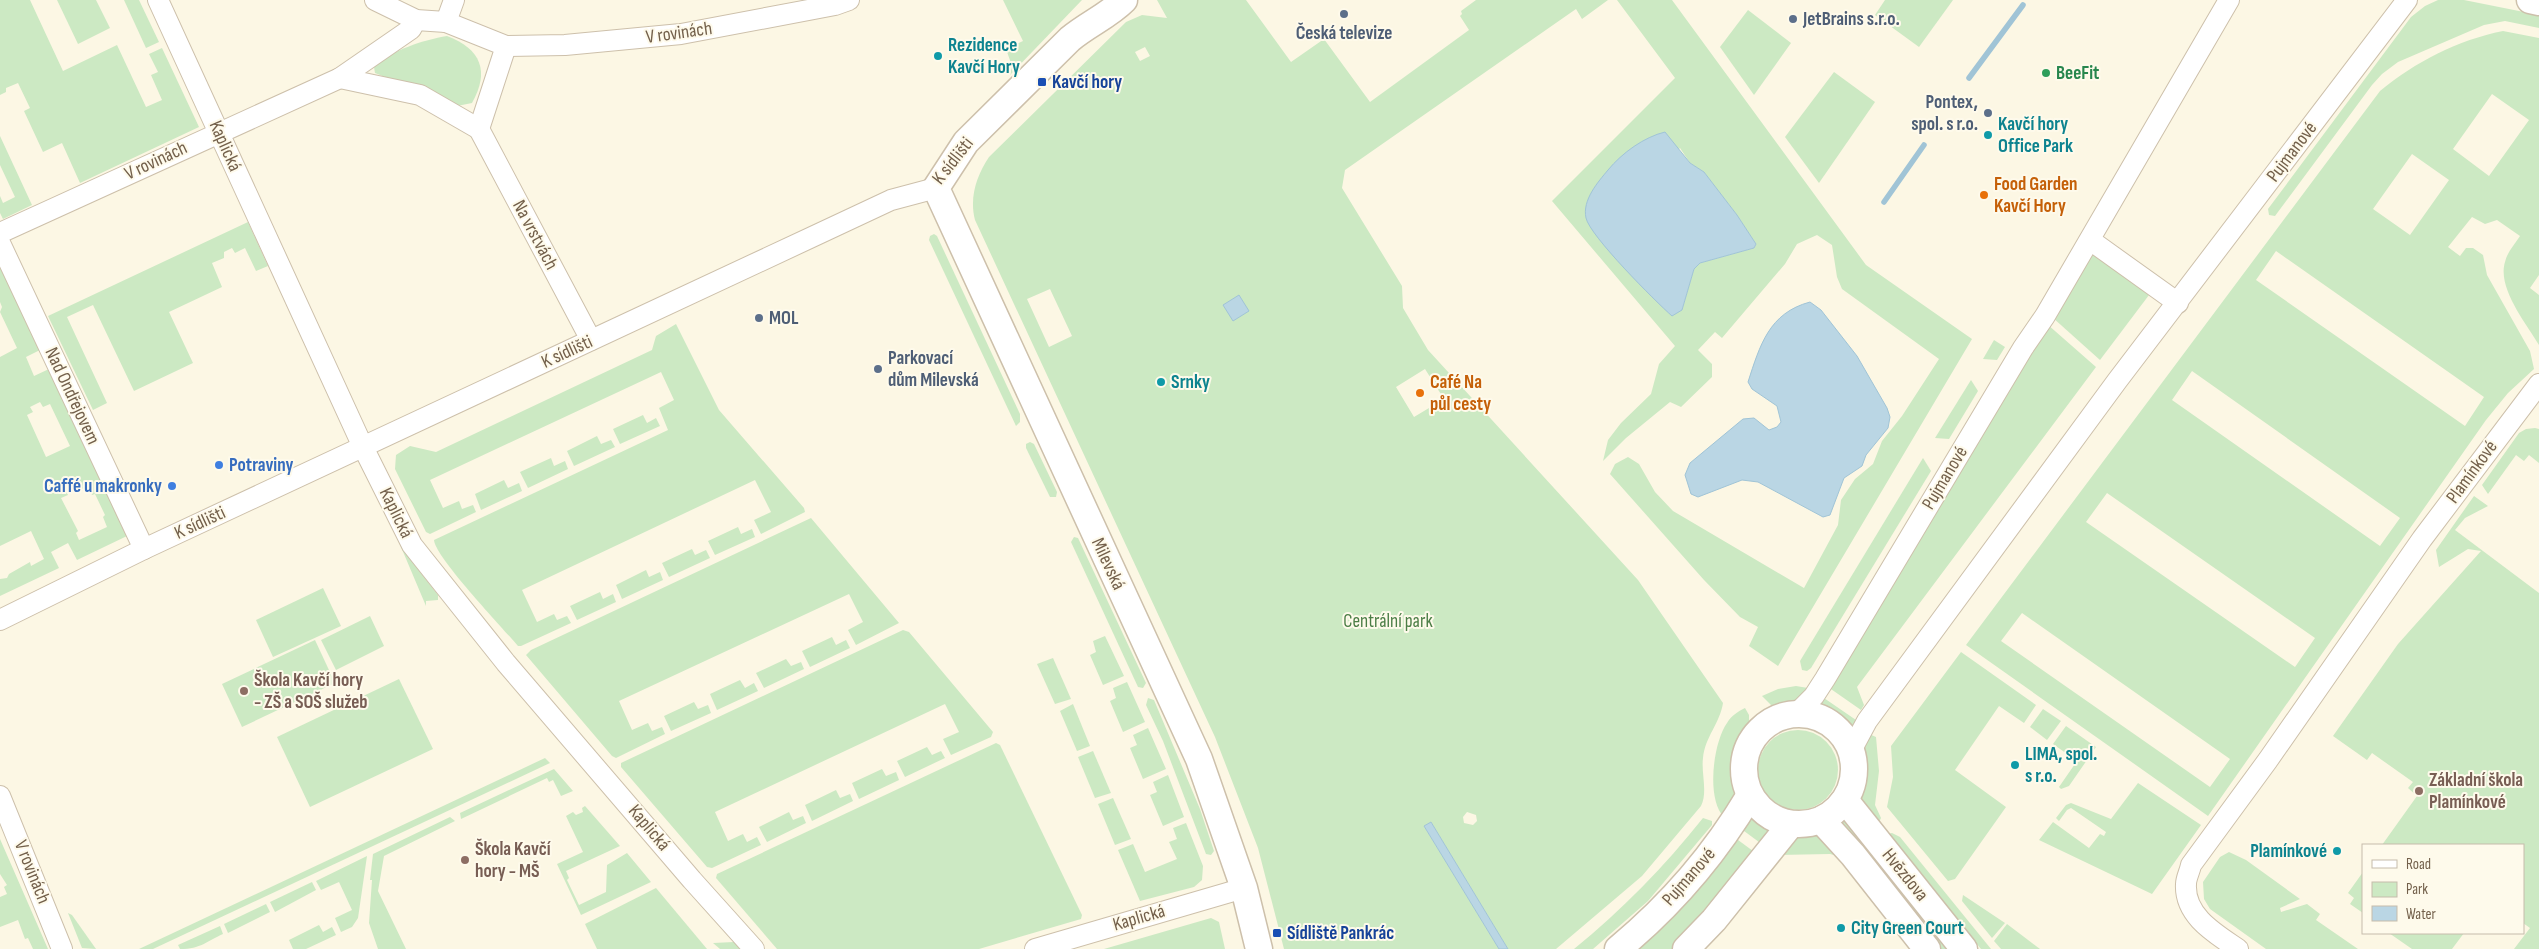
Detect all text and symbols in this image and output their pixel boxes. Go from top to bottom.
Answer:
marker: Česká televize [1338,8,1350,20]
place label: JetBrains s.r.o. [1802,8,1900,31]
marker: JetBrains s.r.o. [1787,13,1799,25]
street label: V rovinách [644,17,714,49]
place label: Česká televize [1296,22,1392,45]
place label: Rezidence Kavčí Hory [948,34,1020,79]
marker: Rezidence Kavčí Hory [932,50,944,62]
place label: BeeFit [2056,62,2099,85]
marker: BeeFit [2040,67,2052,79]
place label: Kavčí hory [1052,71,1122,94]
marker: Kavčí hory [1036,76,1048,88]
place label: Pontex, spol. s r.o. [1911,91,1978,136]
marker: Pontex, spol. s r.o. [1982,107,1994,119]
place label: Kavčí hory Office Park [1998,113,2073,158]
street label: Kaplická [204,117,246,175]
street label: Pujmanové [2262,117,2322,187]
marker: Kavčí hory Office Park [1982,129,1994,141]
street label: K sídlišti [927,133,979,189]
street label: V rovinách [121,137,191,185]
place label: Food Garden Kavčí Hory [1994,173,2078,218]
marker: Food Garden Kavčí Hory [1978,189,1990,201]
street label: Na vrstvách [507,196,563,274]
place label: MOL [769,307,799,330]
marker: MOL [753,312,765,324]
street label: K sídlišti [538,330,596,374]
street label: Nad Ondřejovem [40,344,104,448]
place label: Parkovací dům Milevská [888,347,979,392]
marker: Parkovací dům Milevská [872,363,884,375]
place label: Srnky [1171,371,1210,394]
place label: Café Na půl cesty [1430,371,1491,416]
marker: Srnky [1155,376,1167,388]
marker: Café Na půl cesty [1414,387,1426,399]
street label: Plamínkové [2441,436,2503,508]
street label: Pujmanové [1917,442,1973,514]
place label: Potraviny [229,454,294,477]
marker: Potraviny [213,459,225,471]
place label: Caffé u makronky [44,475,162,498]
marker: Caffé u makronky [166,480,178,492]
street label: Kaplická [374,484,418,542]
street label: K sídlišti [171,501,229,545]
street label: Milevská [1086,534,1130,594]
park label: Centrální park [1343,610,1433,633]
place label: Škola Kavčí hory - ZŠ a SOŠ služeb [254,669,368,714]
marker: Škola Kavčí hory - ZŠ a SOŠ služeb [238,685,250,697]
place label: LIMA, spol. s r.o. [2025,743,2097,788]
marker: LIMA, spol. s r.o. [2009,759,2021,771]
place label: Základní škola Plamínkové [2429,769,2523,814]
marker: Základní škola Plamínkové [2413,785,2425,797]
street label: Kaplická [623,800,675,856]
street label: V rovinách [9,837,55,907]
place label: Škola Kavčí hory - MŠ [475,838,551,883]
place label: Plamínkové [2250,840,2327,863]
street label: Pujmanové [1657,843,1721,911]
street label: Hvězdova [1877,844,1933,906]
legend [2362,844,2524,934]
marker: Plamínkové [2331,845,2343,857]
marker: Škola Kavčí hory - MŠ [459,854,471,866]
text: Road [2406,855,2431,874]
text: Park [2406,880,2428,899]
street label: Kaplická [1110,900,1168,936]
text: Water [2406,905,2437,924]
place label: City Green Court [1851,917,1964,940]
place label: Sídliště Pankrác [1287,922,1394,945]
marker: City Green Court [1835,922,1847,934]
marker: Sídliště Pankrác [1271,927,1283,939]

